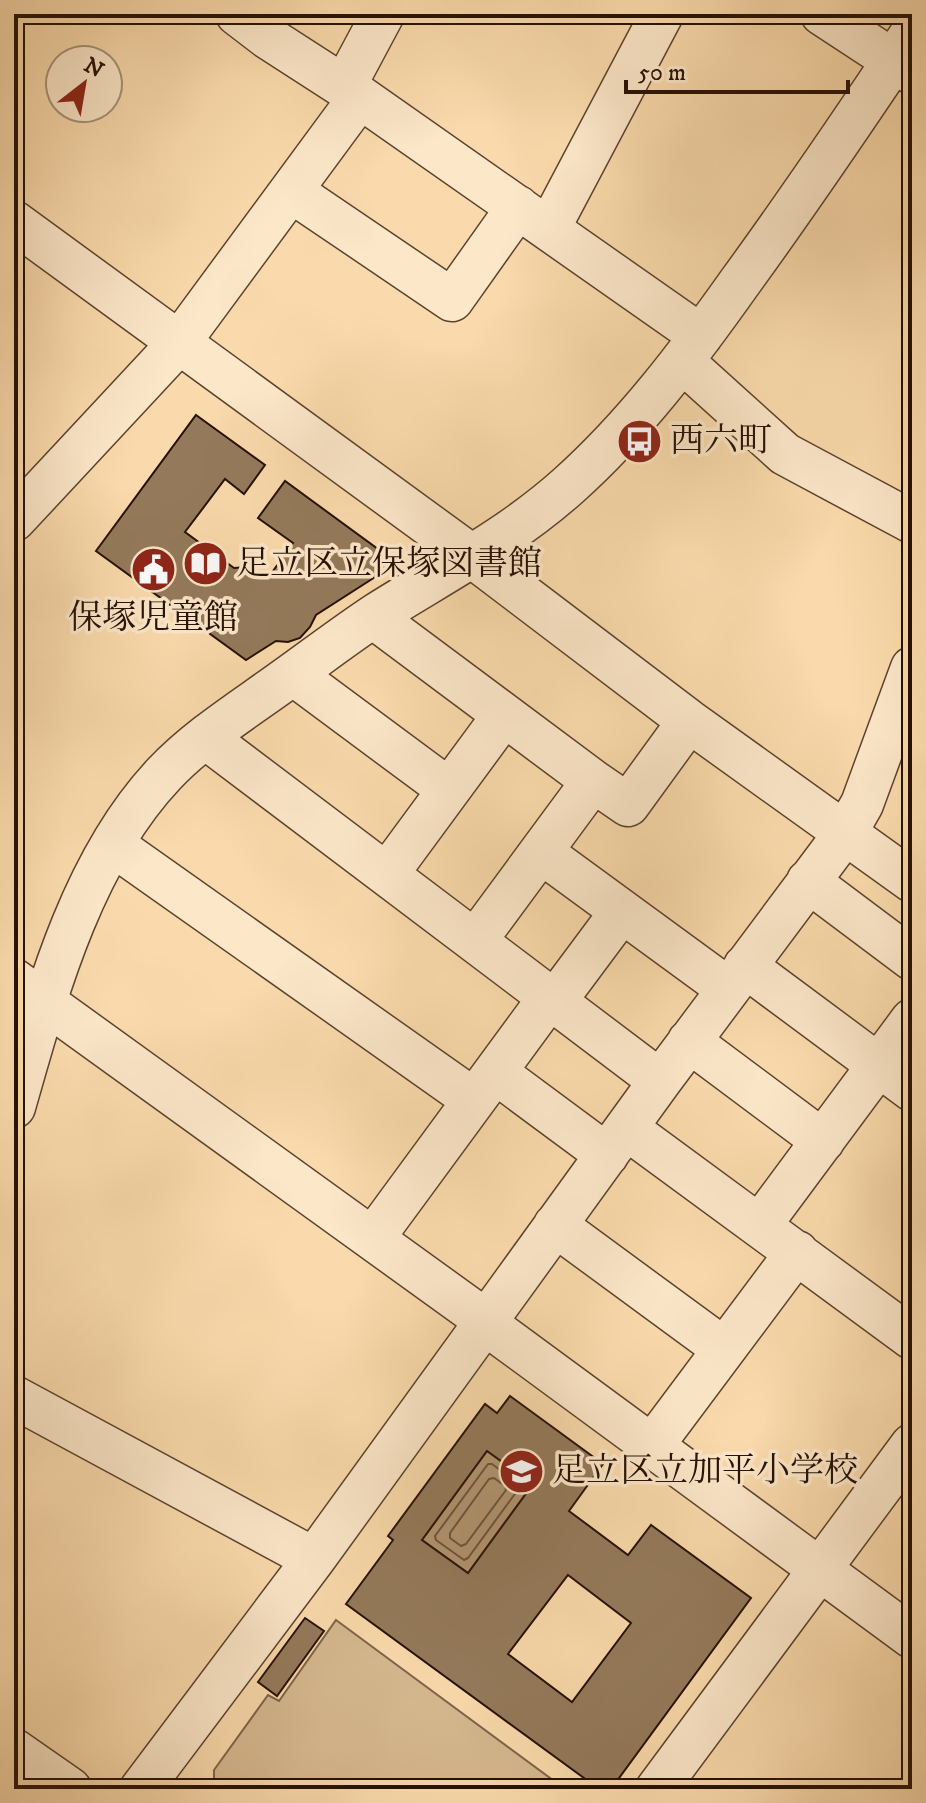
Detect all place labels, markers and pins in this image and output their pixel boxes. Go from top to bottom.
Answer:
bus stop icon: 西六町 [615,417,663,465]
place label: 西六町 [670,420,772,462]
library icon: 足立区立保塚図書館 [181,540,229,588]
place label: 足立区立保塚図書館 [236,543,542,585]
public building icon: 保塚児童館 [129,546,177,594]
place label: 保塚児童館 [68,597,238,639]
school or university icon: 足立区立加平小学校 [497,1447,545,1495]
place label: 足立区立加平小学校 [552,1450,858,1492]

